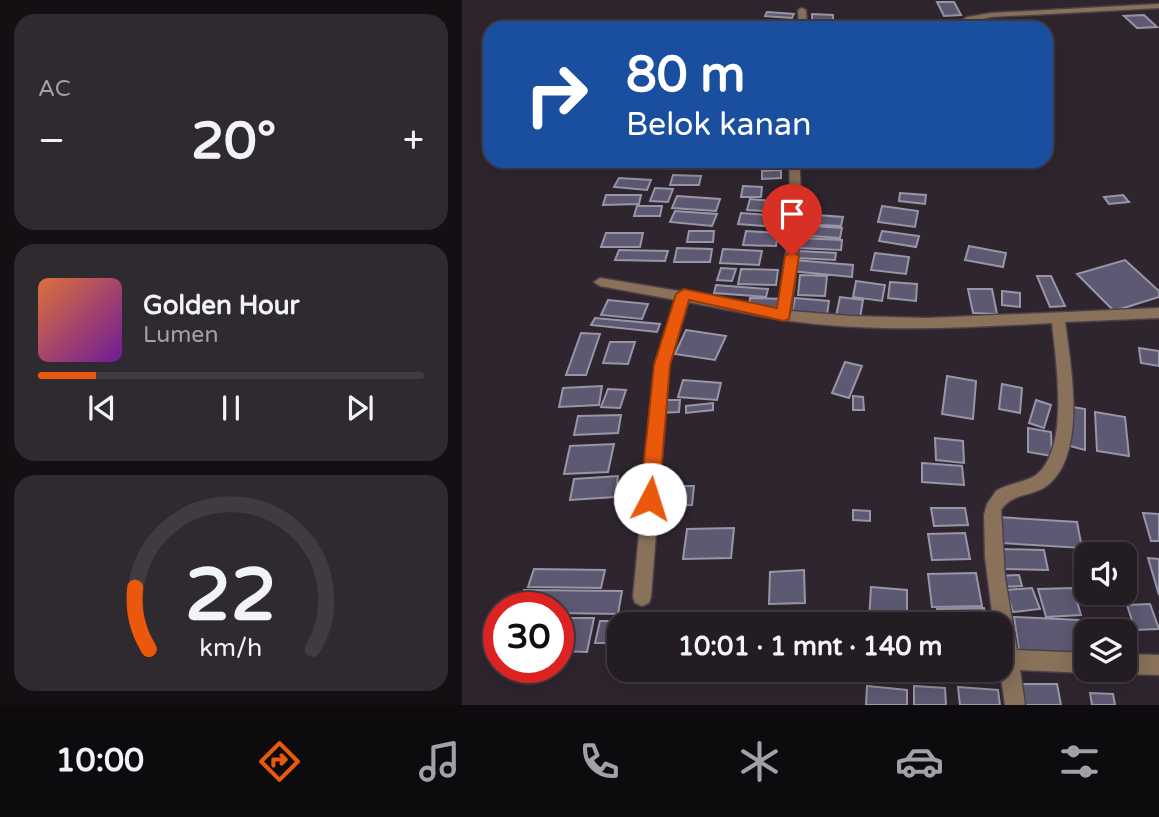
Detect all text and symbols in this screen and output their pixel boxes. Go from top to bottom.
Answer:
text: 80 m [626,46,745,105]
icon: right [511,49,602,140]
text: AC [38,75,71,103]
text: Belok kanan [626,106,811,144]
text: 20° [191,110,276,173]
text: − [38,118,65,164]
text: + [403,118,424,164]
pin [762,184,822,256]
icon: arrive [773,195,811,233]
text: Golden Hour [143,290,300,321]
text: Lumen [143,321,218,349]
icon: previous [83,389,121,427]
icon: pause [212,389,250,427]
icon: next [341,389,379,427]
position arrow [613,462,687,536]
map controls [1074,542,1137,682]
button: sound [1074,542,1137,605]
text: 22 [185,552,277,640]
speed limit sign: 30 [483,592,574,683]
button: layers [1074,619,1137,682]
text: 10:01 · 1 mnt · 140 m [678,631,942,662]
text: km/h [200,633,262,663]
icon: directions [255,737,304,786]
icon: music [415,737,464,786]
icon: phone [575,737,624,786]
icon: climate [735,737,784,786]
icon: car [895,737,944,786]
icon: filters [1055,737,1104,786]
text: 10:00 [55,742,144,780]

